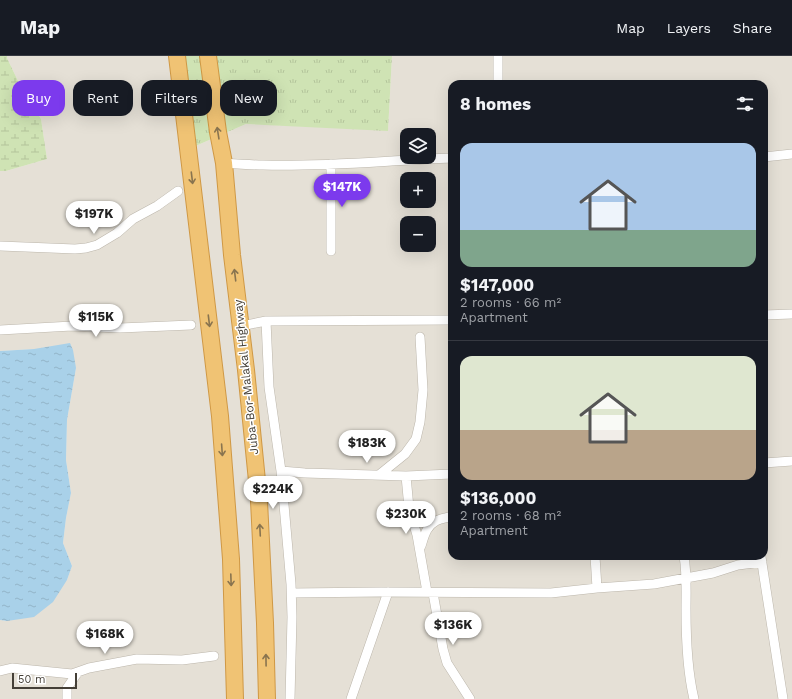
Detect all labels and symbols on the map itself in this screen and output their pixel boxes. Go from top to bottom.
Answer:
one-way arrow [214,126,222,139]
one-way arrow [188,171,196,184]
pin: $147K [314,174,370,208]
pin: $197K [66,201,122,235]
one-way arrow [231,269,239,282]
street label: Juba-Bor-Malakal Highway [231,298,261,455]
pin: $115K [68,304,124,338]
one-way arrow [205,314,213,327]
pin: $183K [339,430,395,464]
one-way arrow [219,443,226,456]
pin: $224K [245,476,301,510]
pin: $230K [378,501,434,535]
one-way arrow [257,524,264,537]
one-way arrow [228,573,235,586]
pin: $136K [425,612,481,646]
pin: $168K [77,621,133,655]
one-way arrow [262,654,269,667]
scale bar [12,671,77,690]

